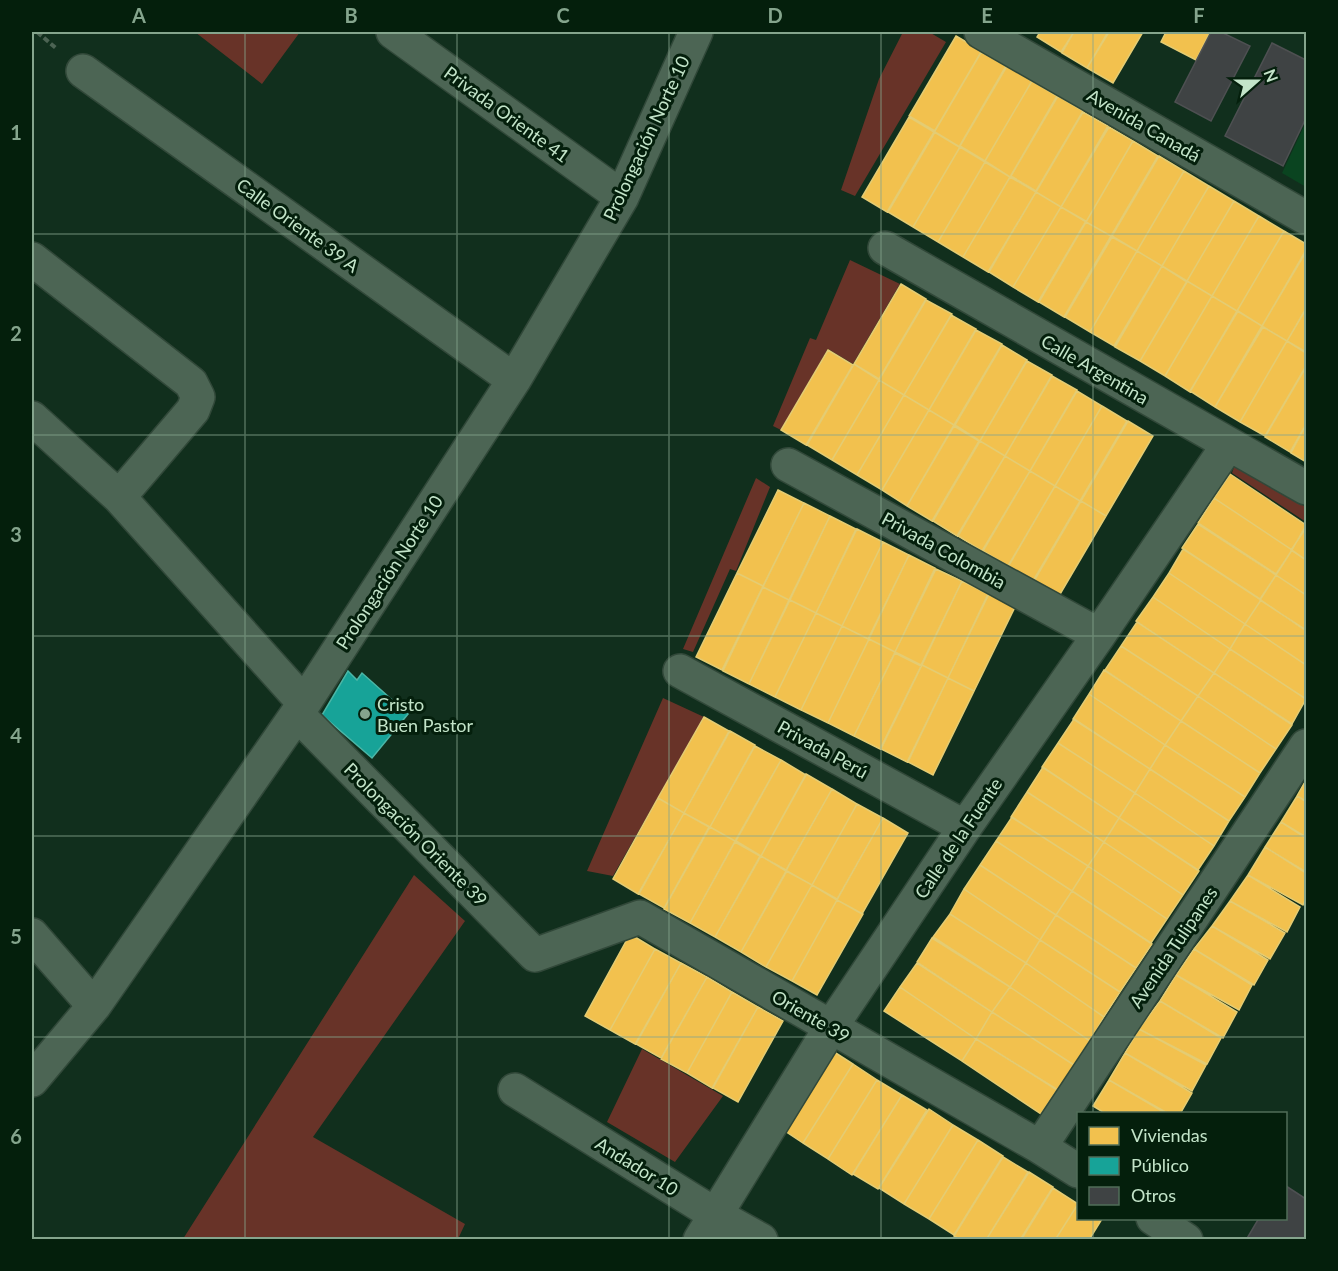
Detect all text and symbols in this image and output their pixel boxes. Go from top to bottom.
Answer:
text: A [131,3,146,27]
text: B [344,3,358,27]
text: C [556,3,570,27]
text: D [767,3,783,27]
text: E [981,3,993,27]
text: F [1193,3,1205,27]
north arrow [1227,51,1287,111]
street label: Prolongación Norte 10 [598,52,694,224]
street label: Privada Oriente 41 [440,61,574,167]
text: N [1260,66,1283,85]
street label: Avenida Canadá [1084,84,1204,166]
text: 1 [10,120,22,144]
street label: Calle Oriente 39 A [233,173,364,277]
text: 2 [10,321,22,345]
street label: Calle Argentina [1037,329,1153,409]
street label: Prolongación Norte 10 [331,491,447,653]
street label: Privada Colombia [878,507,1010,593]
text: 3 [10,522,22,546]
place label: Cristo Buen Pastor [377,693,474,736]
marker: Cristo Buen Pastor [358,707,372,721]
street label: Privada Perú [774,715,872,783]
text: 4 [10,723,22,747]
street label: Prolongación Oriente 39 [340,758,492,910]
street label: Calle de la Fuente [910,774,1006,902]
street label: Avenida Tulipanes [1124,882,1222,1012]
text: 5 [10,924,22,948]
street label: Oriente 39 [768,985,854,1047]
legend [1077,1112,1287,1220]
text: 6 [10,1124,22,1148]
text: Viviendas [1131,1124,1208,1146]
street label: Andador 10 [592,1132,682,1200]
text: Público [1131,1154,1189,1176]
text: Otros [1131,1184,1176,1206]

